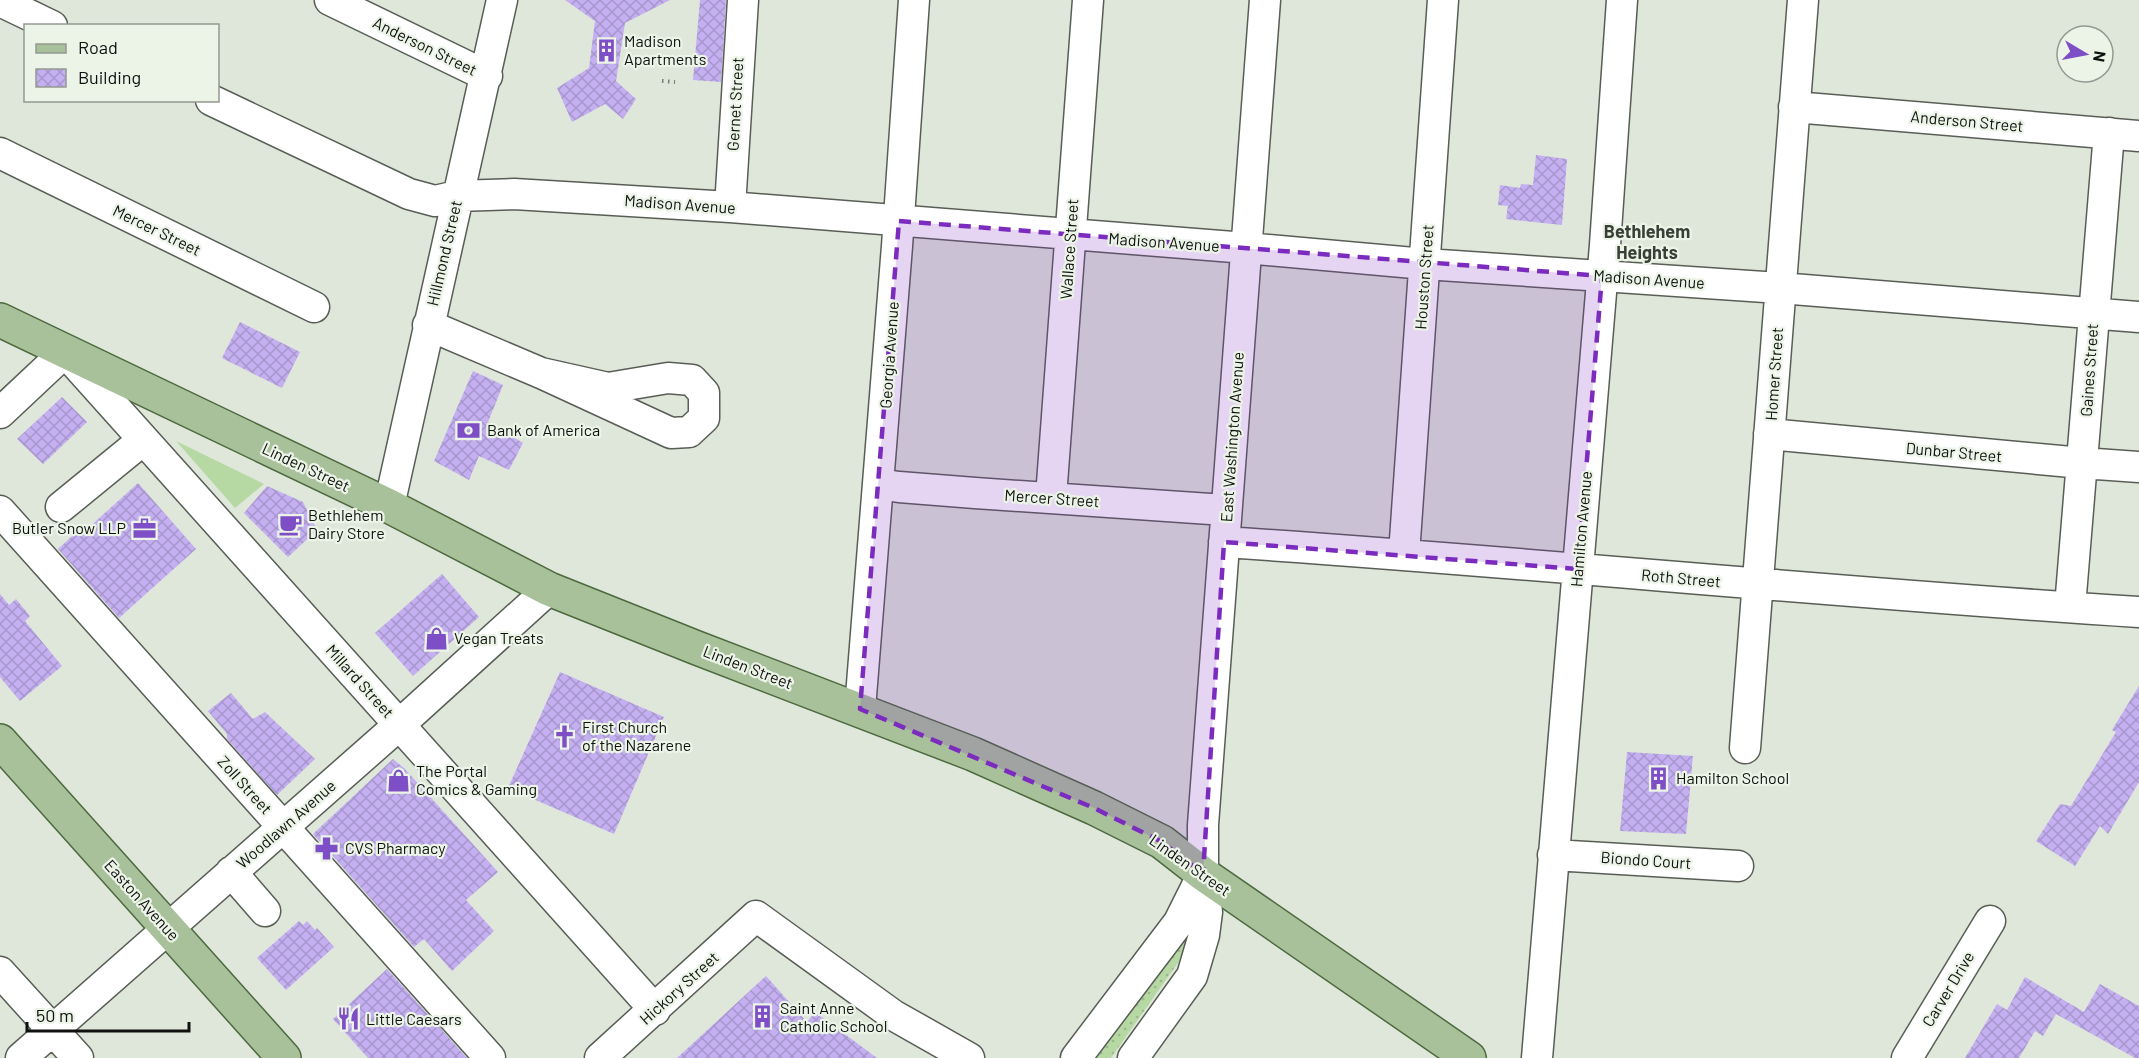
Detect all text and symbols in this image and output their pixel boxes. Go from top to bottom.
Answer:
street label: Anderson Street [370,12,480,79]
legend [24,24,219,102]
north arrow [2055,24,2115,84]
place label: Madison Apartments [624,31,706,68]
text: Road [78,36,118,58]
building icon: Madison Apartments [593,37,619,63]
text: N [2090,50,2111,64]
street label: Gernet Street [723,57,746,151]
text: Building [78,66,141,88]
street label: Anderson Street [1910,106,2024,135]
street label: Madison Avenue [624,190,736,217]
street label: Hillmond Street [422,198,465,308]
street label: Wallace Street [1056,198,1081,300]
street label: Mercer Street [110,200,204,259]
district label: Bethlehem Heights [1604,220,1690,263]
street label: Houston Street [1410,224,1437,330]
street label: Madison Avenue [1108,228,1220,255]
street label: Madison Avenue [1593,265,1705,292]
street label: Georgia Avenue [875,301,902,409]
street label: Gaines Street [2076,323,2101,417]
street label: Homer Street [1761,327,1786,421]
street label: East Washington Avenue [1216,351,1247,523]
bank icon: Bank of America [456,417,482,443]
place label: Bank of America [487,420,600,439]
street label: Linden Street [259,438,353,495]
street label: Dunbar Street [1905,438,2003,465]
street label: Hamilton Avenue [1566,470,1595,588]
street label: Mercer Street [1004,485,1100,510]
place label: Bethlehem Dairy Store [308,505,385,542]
cafe icon: Bethlehem Dairy Store [277,511,303,537]
office icon: Butler Snow LLP [131,515,157,541]
place label: Butler Snow LLP [12,518,126,537]
street label: Roth Street [1641,565,1722,590]
shop icon: Vegan Treats [423,625,449,651]
place label: Vegan Treats [454,628,544,647]
street label: Millard Street [322,640,398,721]
street label: Linden Street [701,641,796,692]
place label: First Church of the Nazarene [582,717,691,754]
church icon: First Church of the Nazarene [551,723,577,749]
street label: Zoll Street [214,752,276,818]
place label: The Portal Comics & Gaming [416,761,537,798]
building icon: Hamilton School [1645,765,1671,791]
shop icon: The Portal Comics & Gaming [385,767,411,793]
place label: Hamilton School [1676,768,1789,787]
street label: Woodlawn Avenue [232,775,339,872]
street label: Linden Street [1146,830,1234,899]
pharmacy icon: CVS Pharmacy [314,835,340,861]
place label: CVS Pharmacy [345,838,446,857]
street label: Biondo Court [1600,847,1692,872]
street label: Easton Avenue [101,855,184,944]
street label: Hickory Street [635,947,722,1028]
street label: Carver Drive [1918,948,1977,1030]
scale bar [27,995,189,1033]
place label: Saint Anne Catholic School [780,998,887,1035]
text: 50 m [36,1004,74,1026]
building icon: Saint Anne Catholic School [749,1004,775,1030]
restaurant icon: Little Caesars [335,1006,361,1032]
place label: Little Caesars [366,1009,462,1028]

